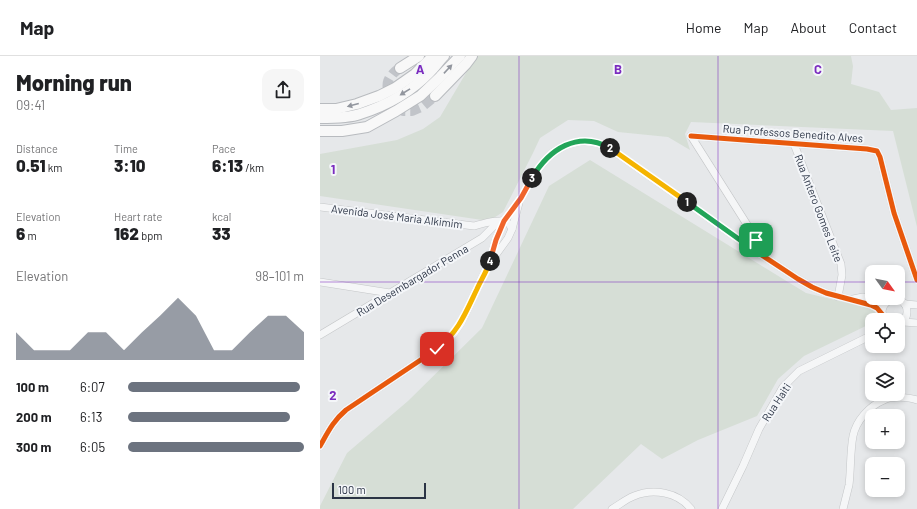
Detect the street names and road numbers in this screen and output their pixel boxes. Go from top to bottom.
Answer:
street label: Rua Professos Benedito Alves [722,122,864,144]
street label: Rua Antero Gomes Leite [792,152,846,264]
street label: Avenida José Maria Alkimim [331,201,463,231]
street label: Rua Desembargador Penna [354,241,470,319]
street label: Rua Haiti [759,380,793,424]

